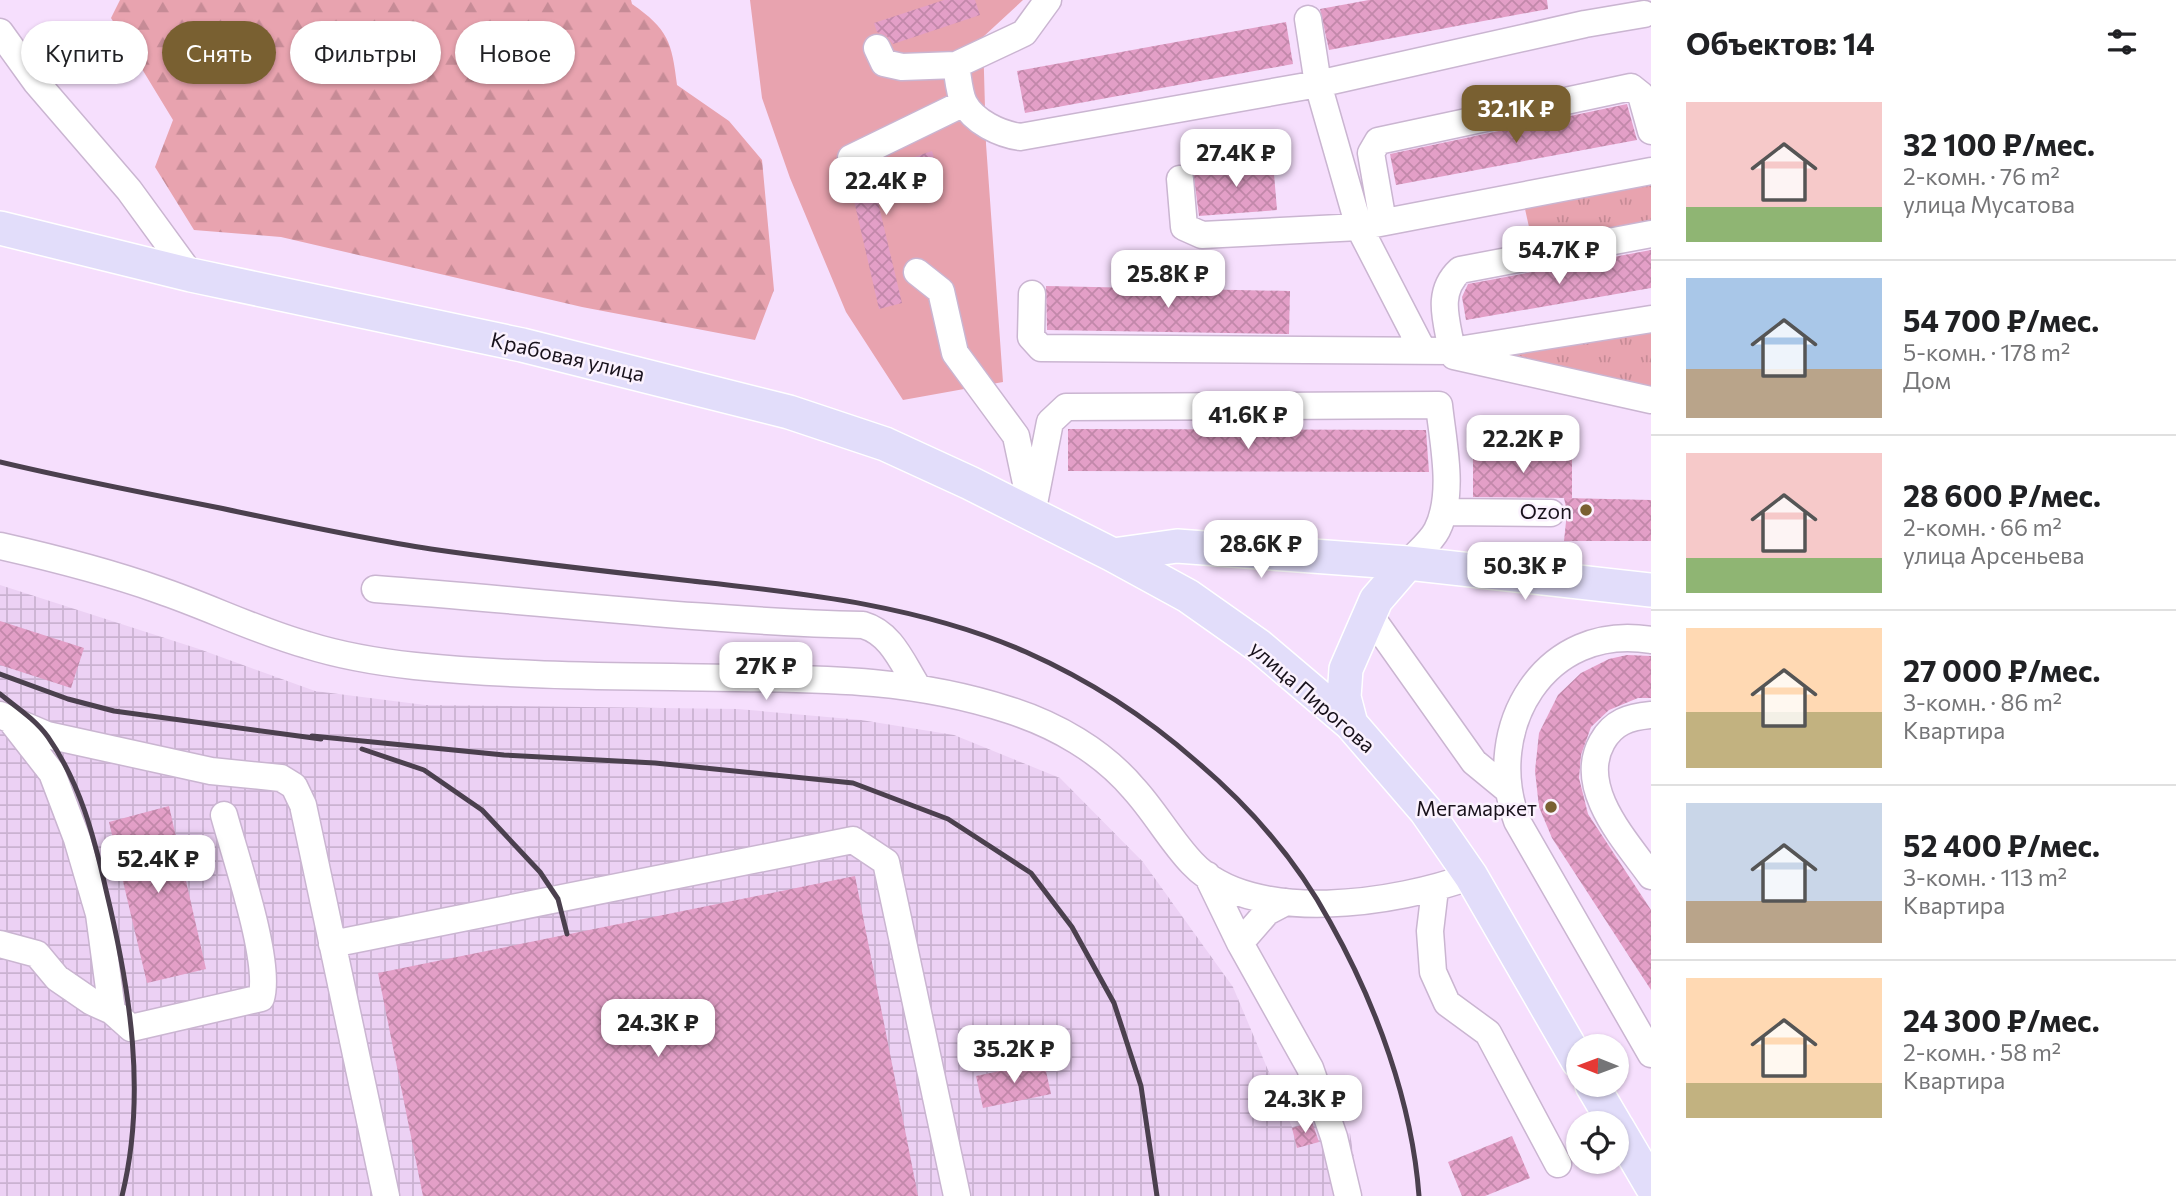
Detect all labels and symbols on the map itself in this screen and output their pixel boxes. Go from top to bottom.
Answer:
pin: 32.1K ₽ [1451,86,1581,145]
pin: 27.4K ₽ [1171,130,1301,189]
pin: 22.4K ₽ [821,158,951,217]
pin: 54.7K ₽ [1494,226,1624,286]
pin: 25.8K ₽ [1103,250,1233,310]
street label: Крабовая улица [489,326,647,386]
pin: 41.6K ₽ [1183,392,1313,451]
pin: 22.2K ₽ [1458,416,1588,475]
place label: Ozon [1520,498,1572,523]
marker: Ozon [1578,502,1594,518]
pin: 28.6K ₽ [1196,520,1326,580]
pin: 50.3K ₽ [1460,542,1590,602]
street label: улица Пирогова [1245,635,1381,757]
pin: 27K ₽ [717,642,815,702]
place label: Мегамаркет [1416,795,1537,820]
marker: Мегамаркет [1543,799,1559,815]
pin: 52.4K ₽ [93,836,223,895]
pin: 24.3K ₽ [593,1000,723,1059]
pin: 35.2K ₽ [949,1026,1079,1085]
north arrow [1566,1034,1629,1097]
pin: 24.3K ₽ [1240,1076,1370,1135]

